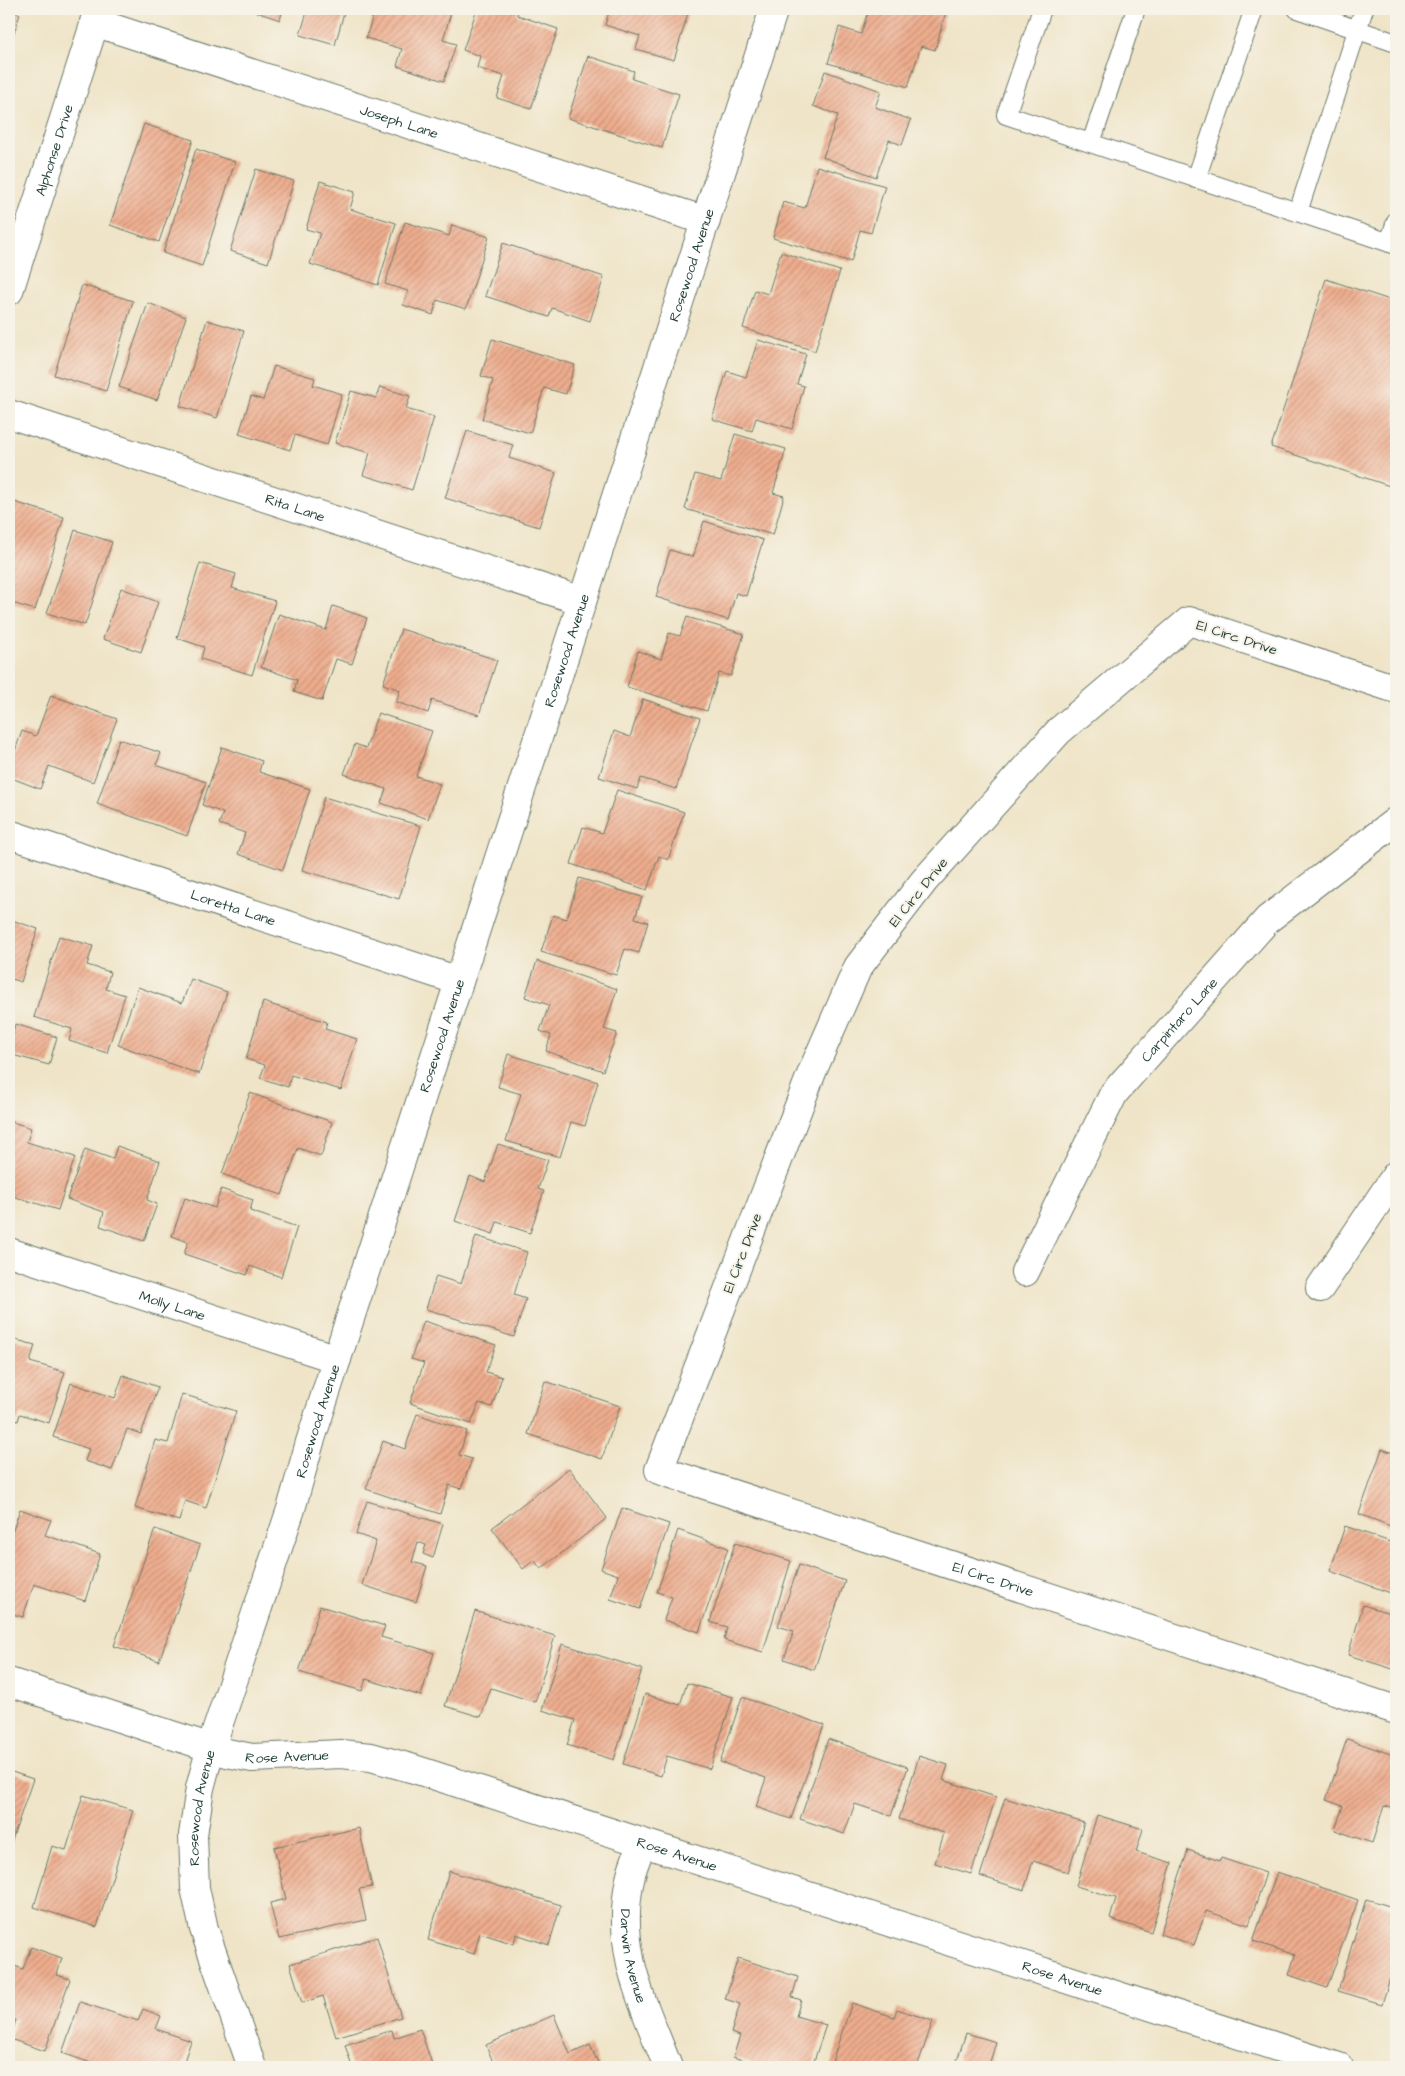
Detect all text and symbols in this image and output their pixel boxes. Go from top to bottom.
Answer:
street label: Joseph Lane [357,100,441,144]
street label: Alphonse Drive [31,102,79,198]
street label: Rosewood Avenue [664,206,720,324]
street label: Rita Lane [262,489,328,528]
street label: Rosewood Avenue [540,591,595,710]
street label: El Circ Drive [1194,615,1280,661]
street label: El Circ Drive [885,853,953,932]
street label: Loretta Lane [188,885,279,932]
street label: Carpintaro Lane [1137,973,1223,1067]
street label: Rosewood Avenue [415,976,470,1095]
street label: El Circ Drive [719,1210,767,1296]
street label: Molly Lane [137,1286,208,1327]
street label: Rosewood Avenue [291,1362,346,1480]
street label: El Circ Drive [950,1557,1036,1602]
street label: Rose Avenue [243,1746,330,1769]
street label: Rosewood Avenue [184,1747,221,1866]
street label: Rose Avenue [634,1832,720,1877]
street label: Darwin Avenue [615,1909,651,2006]
street label: Rose Avenue [1019,1957,1105,2001]

